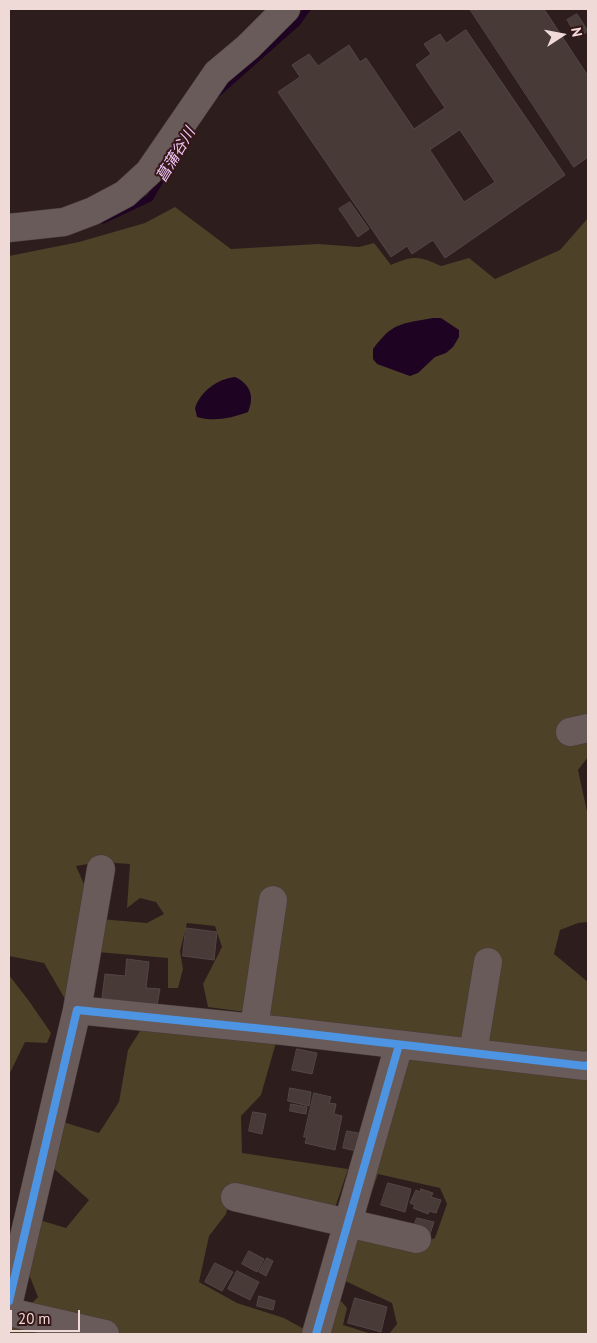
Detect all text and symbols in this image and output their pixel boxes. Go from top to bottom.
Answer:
north arrow [537,10,587,60]
text: N [567,26,586,38]
water label: 菖蒲谷川 [153,125,199,185]
scale bar [12,1300,82,1332]
text: 20 m [18,1309,51,1328]

